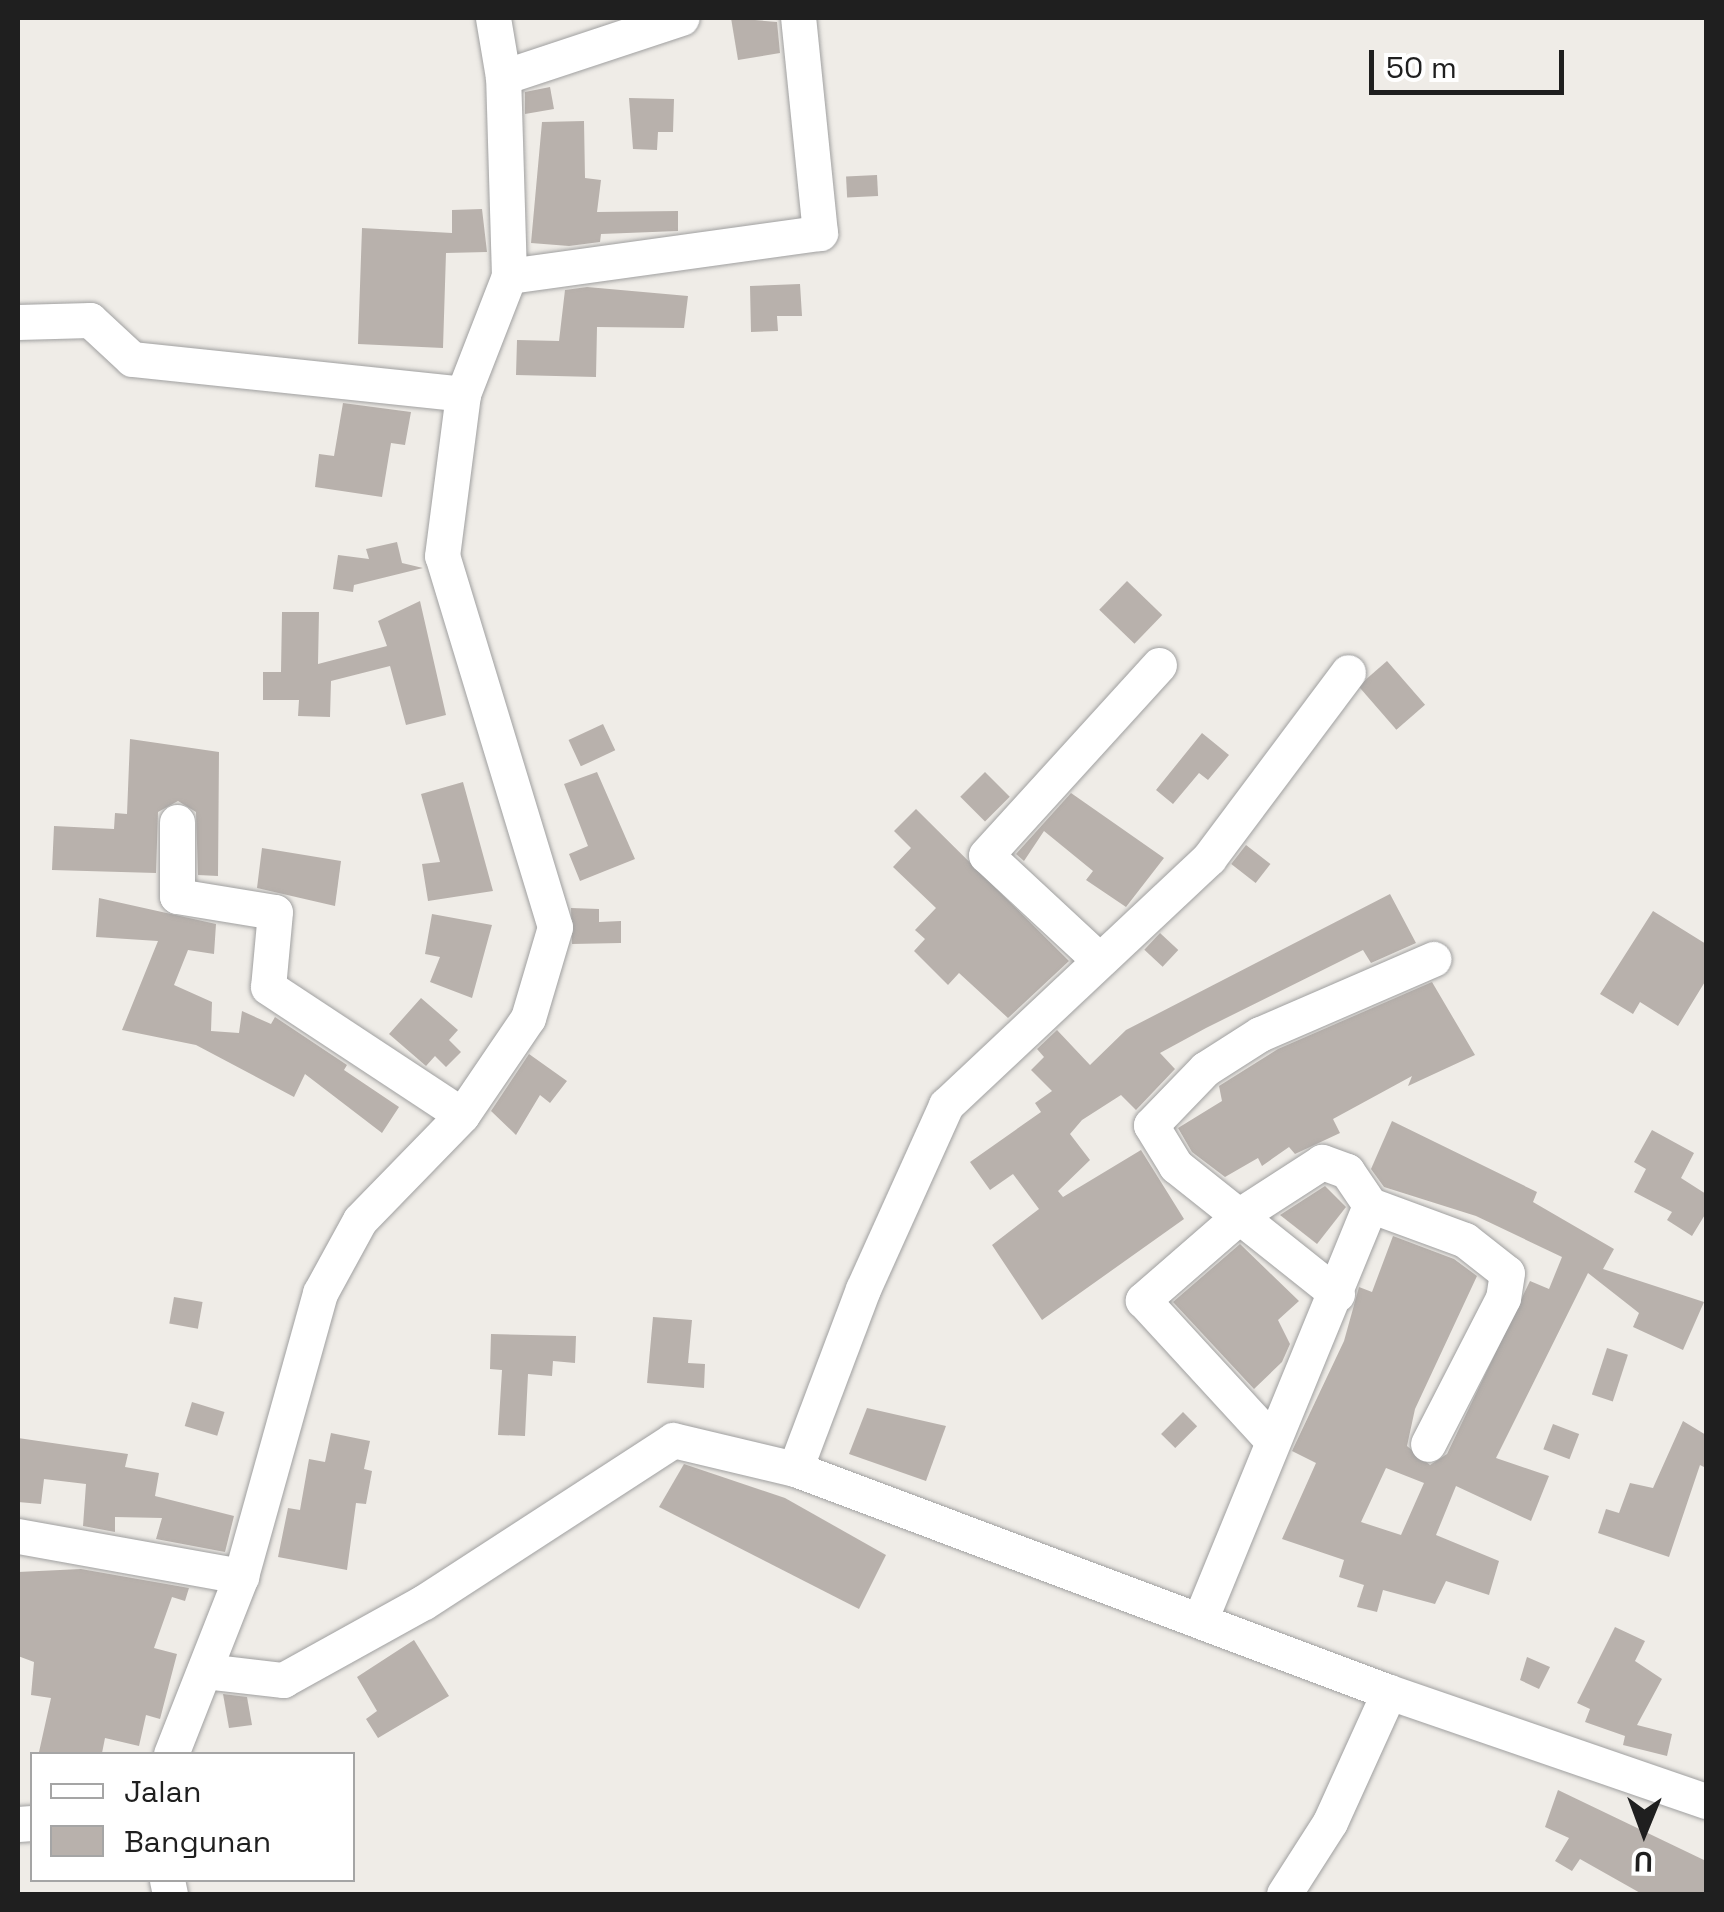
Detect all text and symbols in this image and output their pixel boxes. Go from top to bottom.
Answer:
scale bar [1374,30,1569,92]
text: 50 m [1386,48,1457,87]
legend [30,1752,355,1882]
text: Jalan [124,1772,201,1811]
north arrow [1594,1782,1694,1882]
text: Bangunan [124,1822,271,1861]
text: U [1634,1844,1653,1880]

